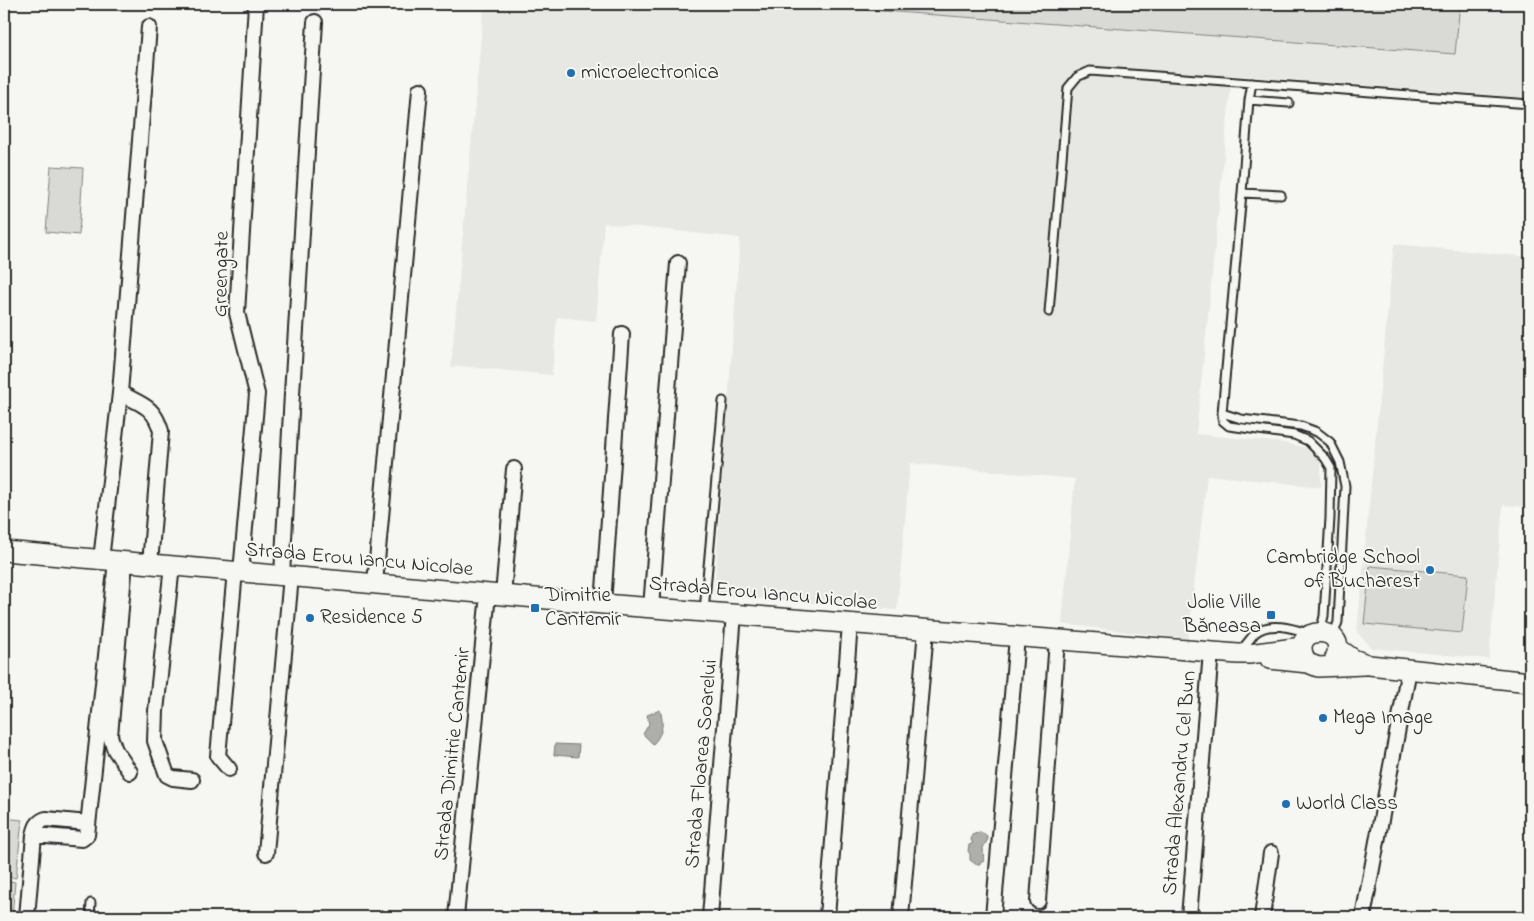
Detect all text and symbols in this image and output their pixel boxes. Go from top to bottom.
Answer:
place label: microelectronica [581,58,719,88]
marker: microelectronica [565,67,577,79]
street label: Greengate [206,230,240,317]
street label: Strada Erou Iancu Nicolae [244,535,475,585]
place label: Cambridge School of Bucharest [1266,543,1420,597]
marker: Cambridge School of Bucharest [1424,564,1436,576]
street label: Strada Erou Iancu Nicolae [648,569,879,619]
place label: Dimitrie Cantemir [544,581,622,635]
place label: Jolie Ville Băneasa [1182,588,1262,642]
marker: Dimitrie Cantemir [529,602,541,614]
place label: Residence 5 [320,603,423,633]
marker: Jolie Ville Băneasa [1265,609,1277,621]
marker: Residence 5 [304,612,316,624]
street label: Strada Dimitrie Cantemir [427,645,479,862]
street label: Strada Floarea Soarelui [678,658,726,870]
street label: Strada Alexandru Cel Bun [1155,669,1205,897]
place label: Mega Image [1333,703,1433,735]
marker: Mega Image [1317,712,1329,724]
place label: World Class [1296,789,1398,819]
marker: World Class [1280,798,1292,810]

